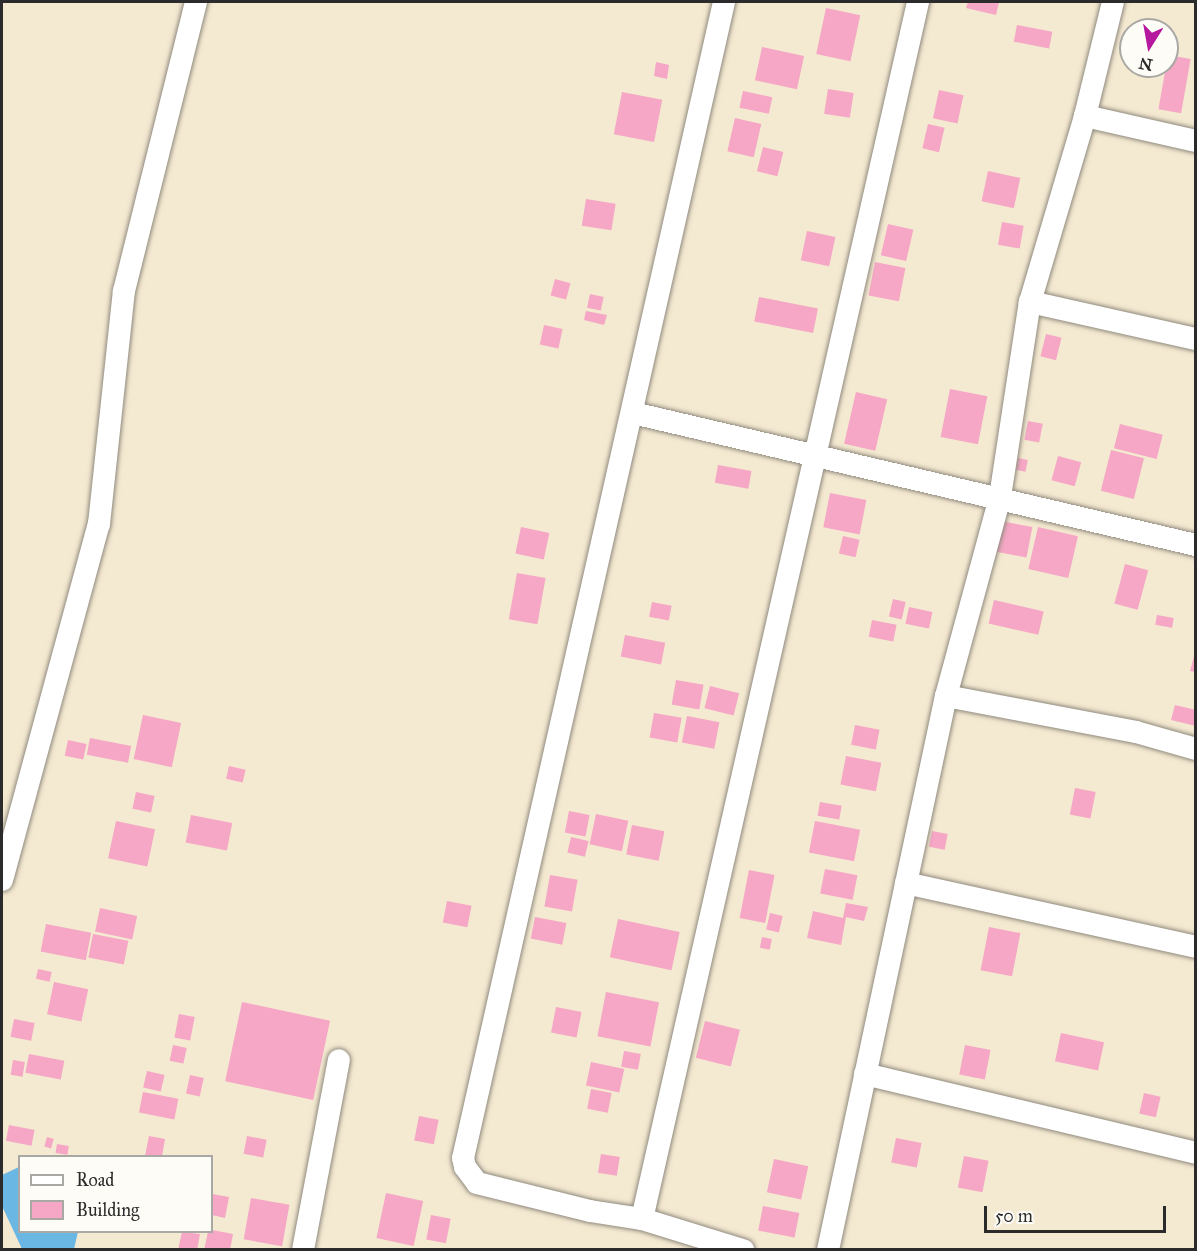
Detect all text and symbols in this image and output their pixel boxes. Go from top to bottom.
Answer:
north arrow [1119,18,1179,78]
text: N [1137,54,1154,75]
legend [18,1155,213,1233]
text: Road [76,1169,114,1191]
scale bar [987,1194,1168,1232]
text: Building [76,1199,139,1221]
text: 50 m [995,1205,1033,1227]

